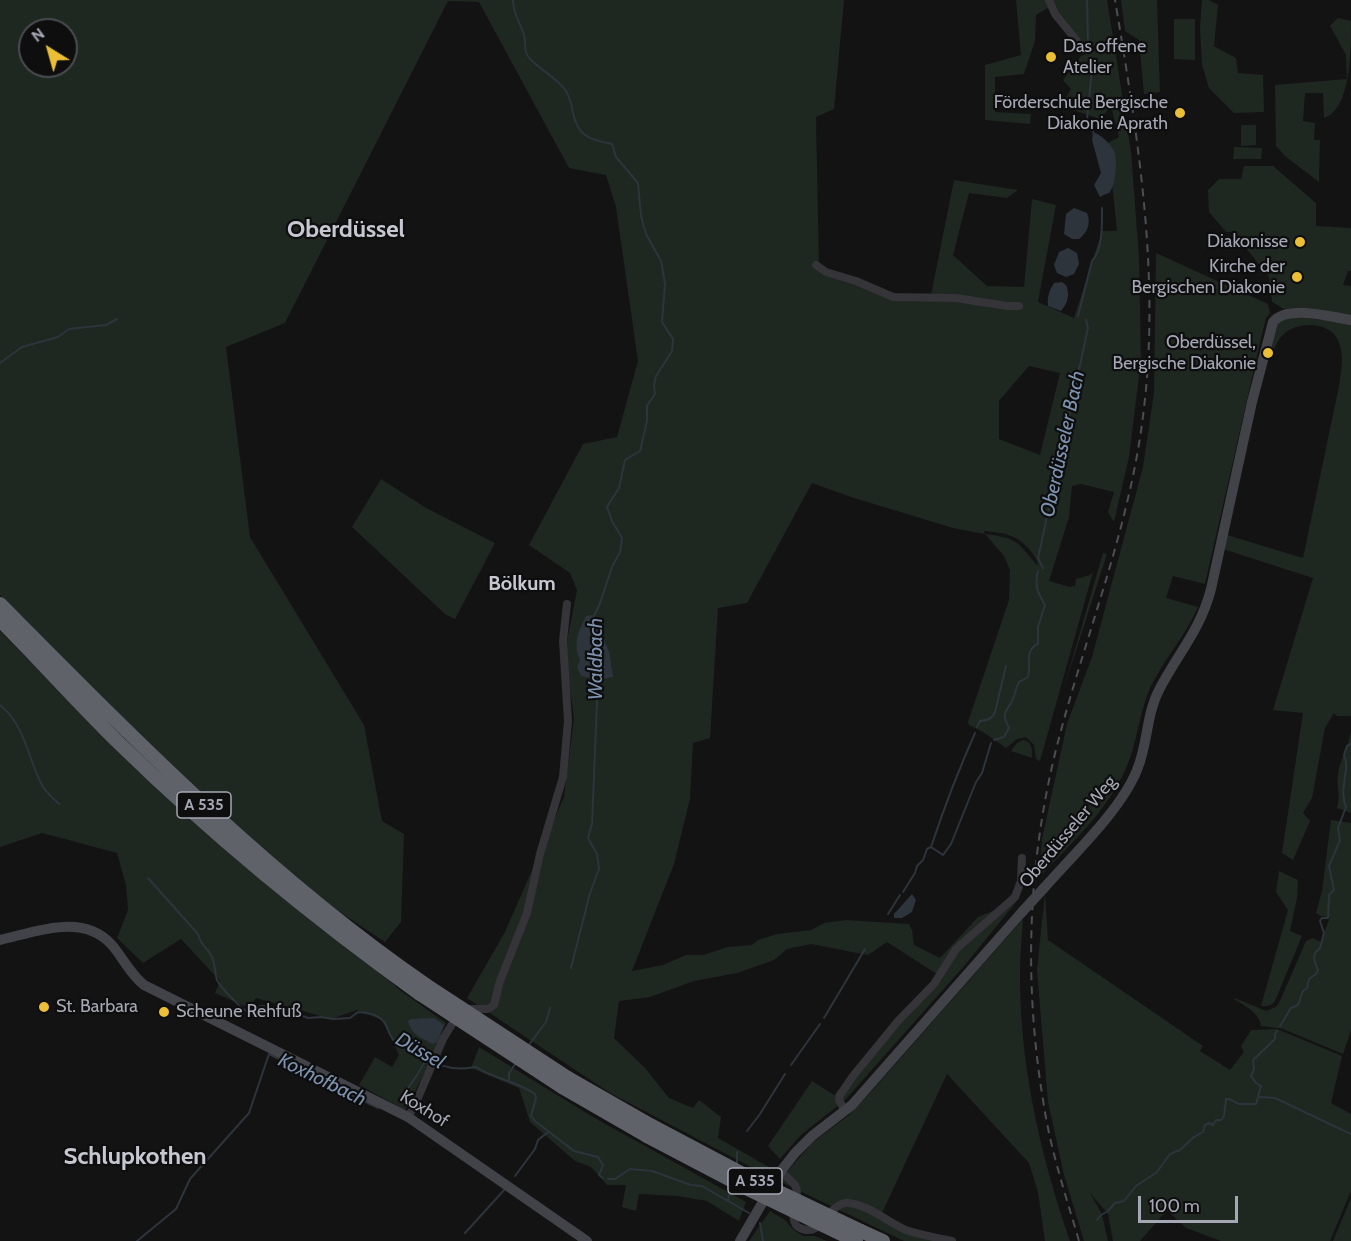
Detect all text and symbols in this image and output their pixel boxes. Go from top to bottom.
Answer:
north arrow [18,18,78,78]
text: N [28,24,48,46]
place label: Das offene Atelier [1063,36,1146,78]
marker: Das offene Atelier [1044,50,1058,64]
place label: Förderschule Bergische Diakonie Aprath [994,92,1168,134]
marker: Förderschule Bergische Diakonie Aprath [1173,106,1187,120]
district label: Oberdüssel [287,216,405,244]
place label: Diakonisse [1207,231,1288,253]
marker: Diakonisse [1293,235,1307,249]
place label: Kirche der Bergischen Diakonie [1132,256,1285,298]
marker: Kirche der Bergischen Diakonie [1290,270,1304,284]
place label: Oberdüssel, Bergische Diakonie [1113,332,1256,374]
marker: Oberdüssel, Bergische Diakonie [1261,346,1275,360]
water label: Oberdüsseler Bach [1036,369,1090,519]
district label: Bölkum [488,572,556,596]
water label: Waldbach [584,618,608,700]
street label: Oberdüsseler Weg [1015,772,1121,892]
road number: A 535 [177,792,231,818]
place label: St. Barbara [56,996,138,1018]
marker: St. Barbara [37,1000,51,1014]
place label: Scheune Rehfuß [176,1001,302,1023]
marker: Scheune Rehfuß [157,1005,171,1019]
water label: Düssel [391,1027,449,1075]
water label: Koxhofbach [274,1048,370,1112]
street label: Koxhof [396,1086,452,1132]
district label: Schlupkothen [64,1143,206,1171]
road number: A 535 [728,1168,782,1194]
scale bar [1141,1184,1242,1222]
text: 100 m [1149,1195,1200,1217]

